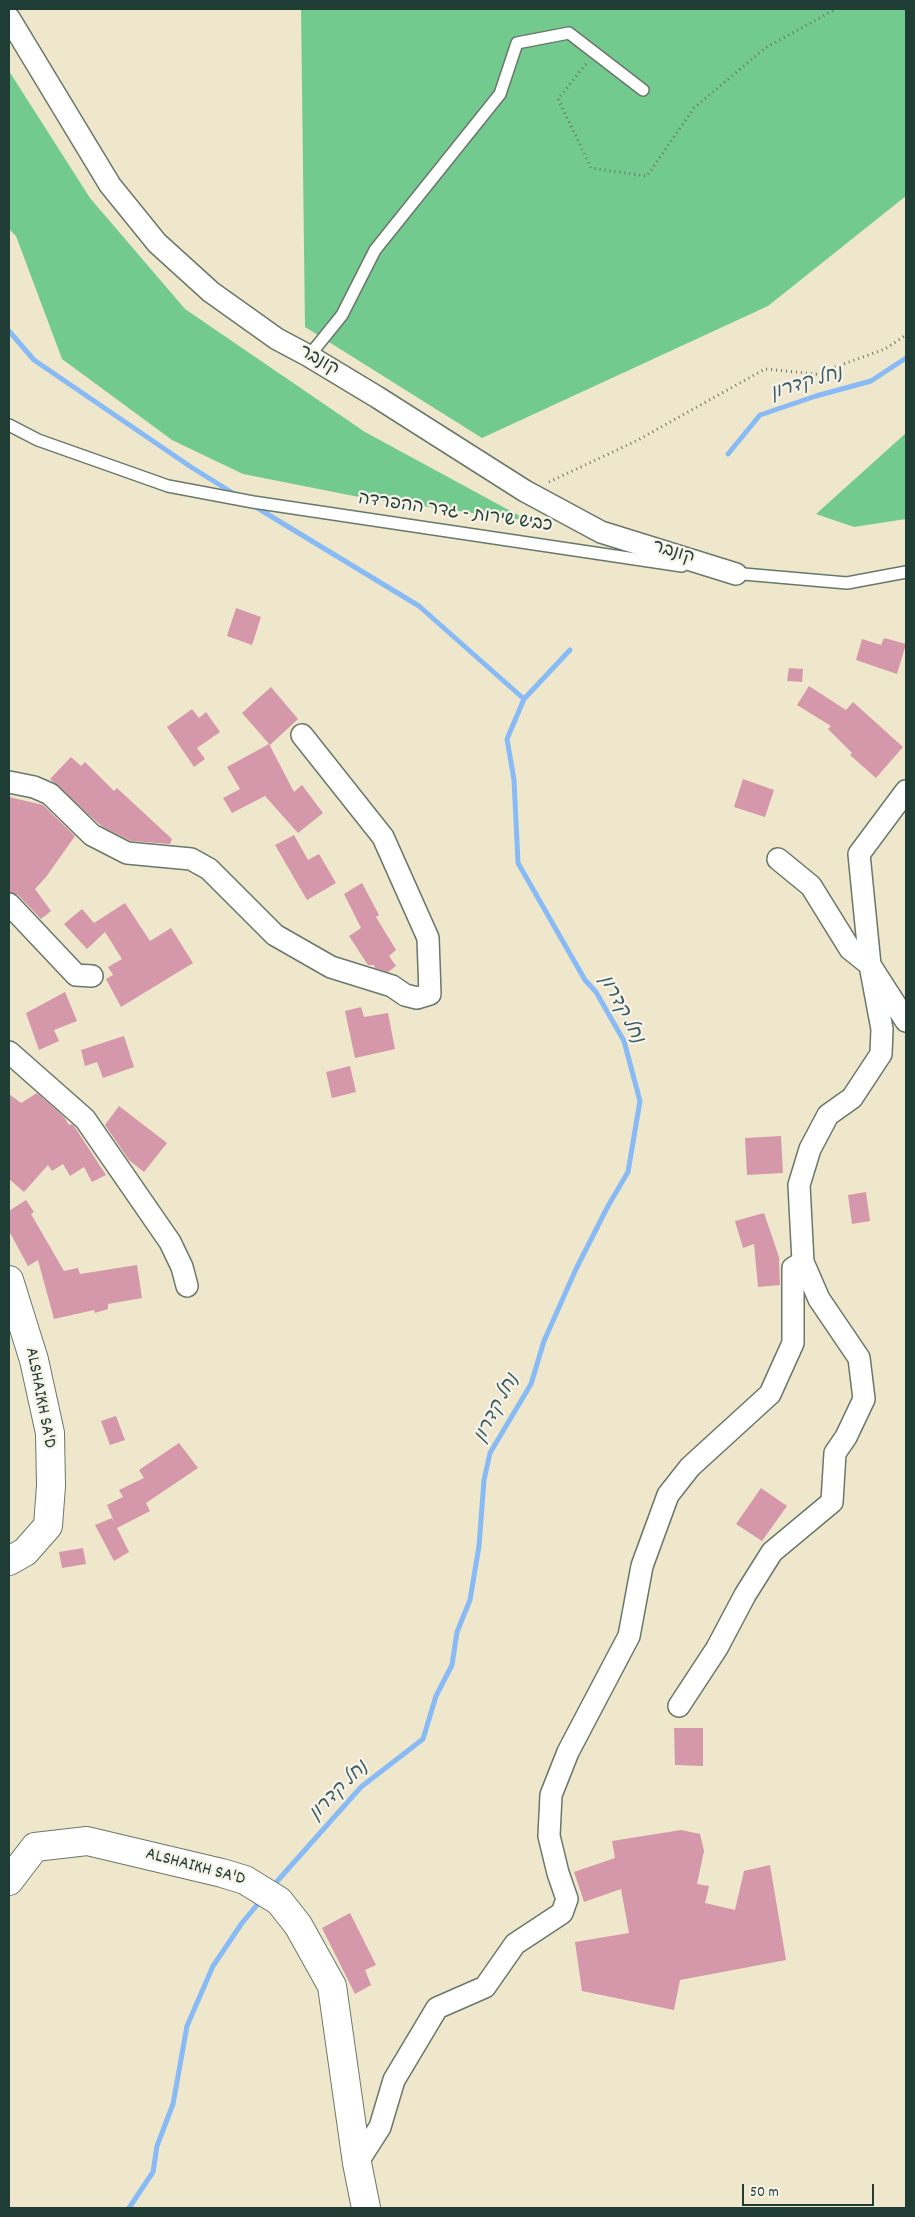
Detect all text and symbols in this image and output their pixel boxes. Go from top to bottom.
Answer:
street label: קונבר [294,342,342,382]
water label: נחל קדרון [768,363,846,407]
street label: כביש שירות - גדר ההפרדה [357,490,553,538]
street label: קונבר [649,537,697,571]
water label: נחל קדרון [593,972,647,1048]
street label: ALSHAIKH SA'D [19,1346,59,1450]
water label: נחל קדרון [471,1371,525,1447]
water label: נחל קדרון [306,1758,374,1826]
street label: ALSHAIKH SA'D [143,1844,247,1892]
scale bar [745,2174,878,2206]
text: 50 m [750,2182,779,2204]

